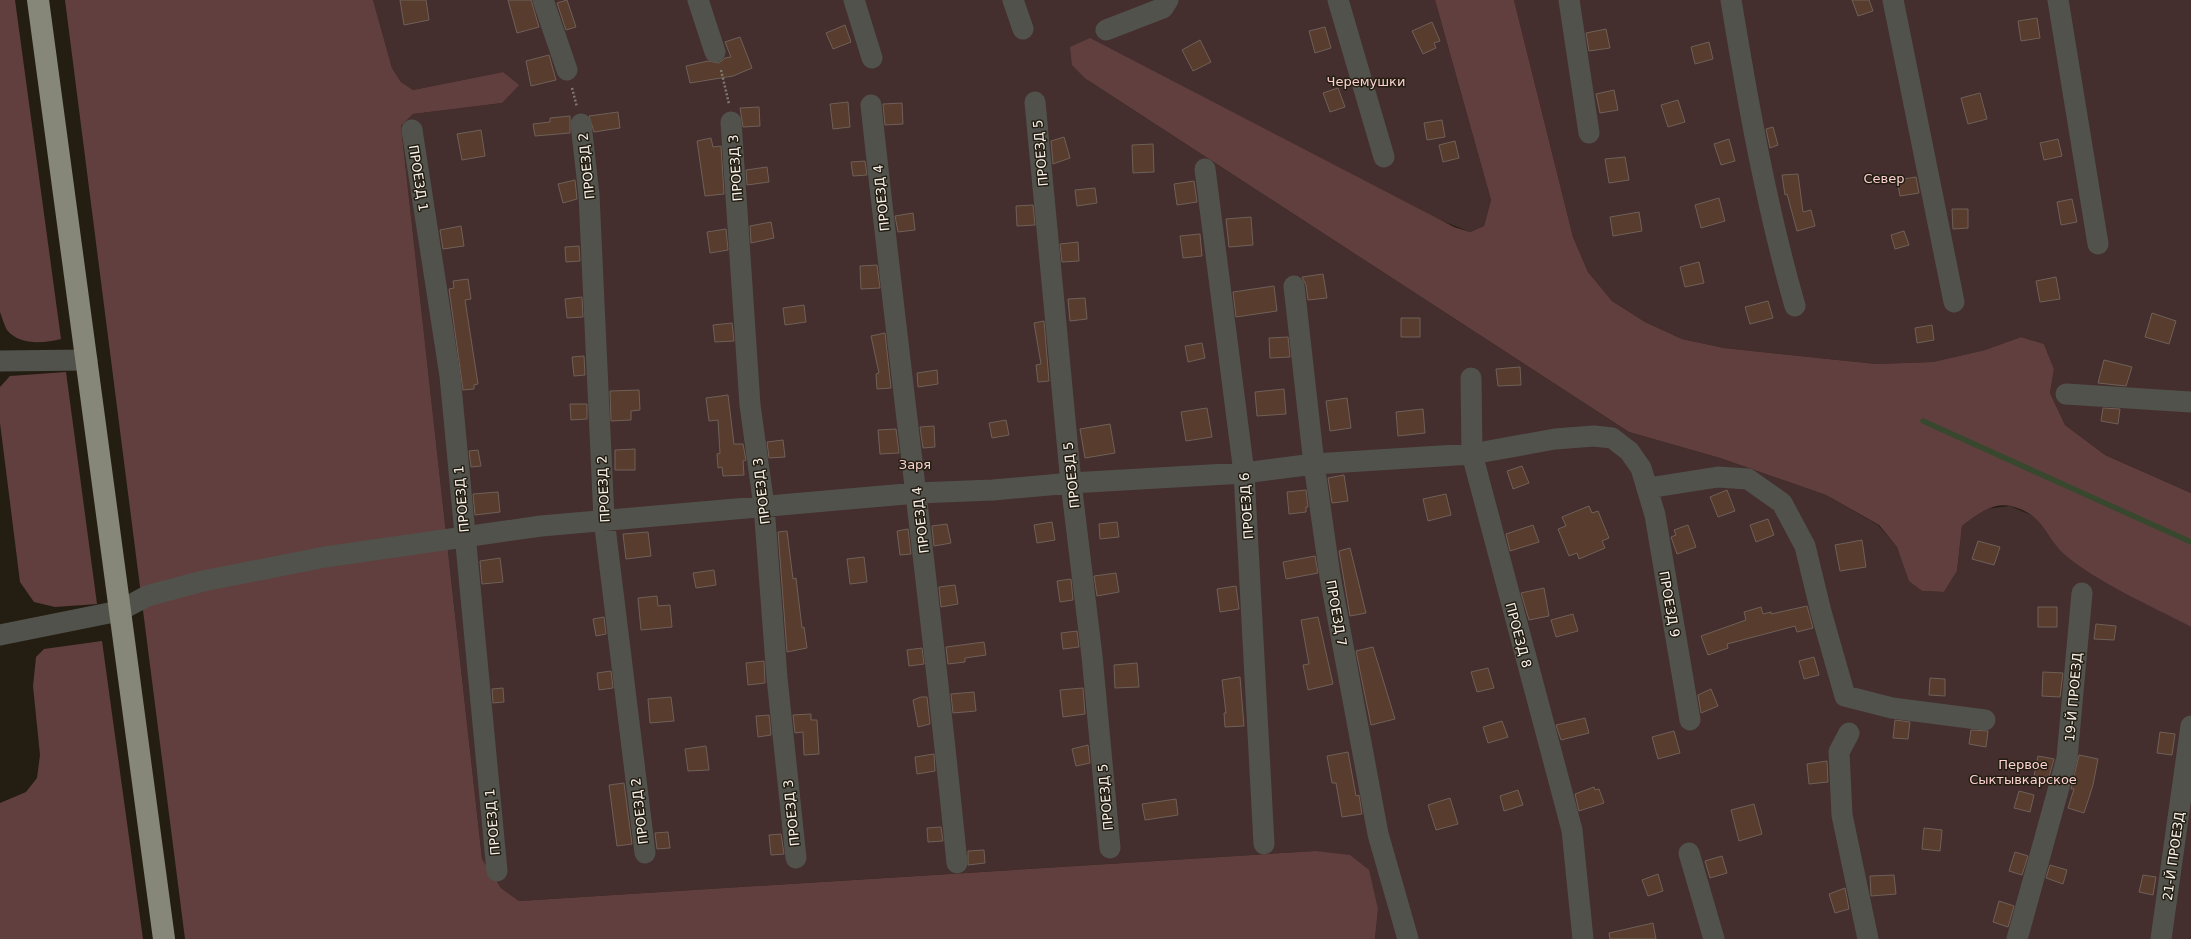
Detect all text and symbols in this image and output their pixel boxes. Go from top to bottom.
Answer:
park label: Черемушки [1327,74,1405,89]
street label: ПРОЕЗД 5 [1030,119,1051,187]
street label: ПРОЕЗД 2 [576,132,597,200]
street label: ПРОЕЗД 3 [726,134,745,202]
street label: ПРОЕЗД 1 [406,144,431,212]
street label: ПРОЕЗД 4 [871,164,892,232]
park label: Север [1864,171,1905,186]
street label: ПРОЕЗД 5 [1061,441,1082,509]
street label: ПРОЕЗД 2 [594,455,613,523]
street label: ПРОЕЗД 3 [750,457,773,525]
park label: Заря [899,457,931,472]
street label: ПРОЕЗД 1 [451,465,472,533]
street label: ПРОЕЗД 6 [1237,472,1256,540]
street label: ПРОЕЗД 4 [909,486,932,554]
street label: ПРОЕЗД 9 [1656,570,1683,638]
street label: ПРОЕЗД 7 [1323,579,1350,647]
street label: ПРОЕЗД 8 [1503,601,1534,669]
street label: 19-Й ПРОЕЗД [2062,652,2085,742]
park label: Первое Сыктывкарское [1969,757,2077,787]
street label: ПРОЕЗД 5 [1095,763,1116,831]
street label: ПРОЕЗД 2 [628,777,651,845]
street label: ПРОЕЗД 3 [781,779,802,847]
street label: ПРОЕЗД 1 [482,788,503,856]
street label: 21-Й ПРОЕЗД [2160,811,2187,902]

